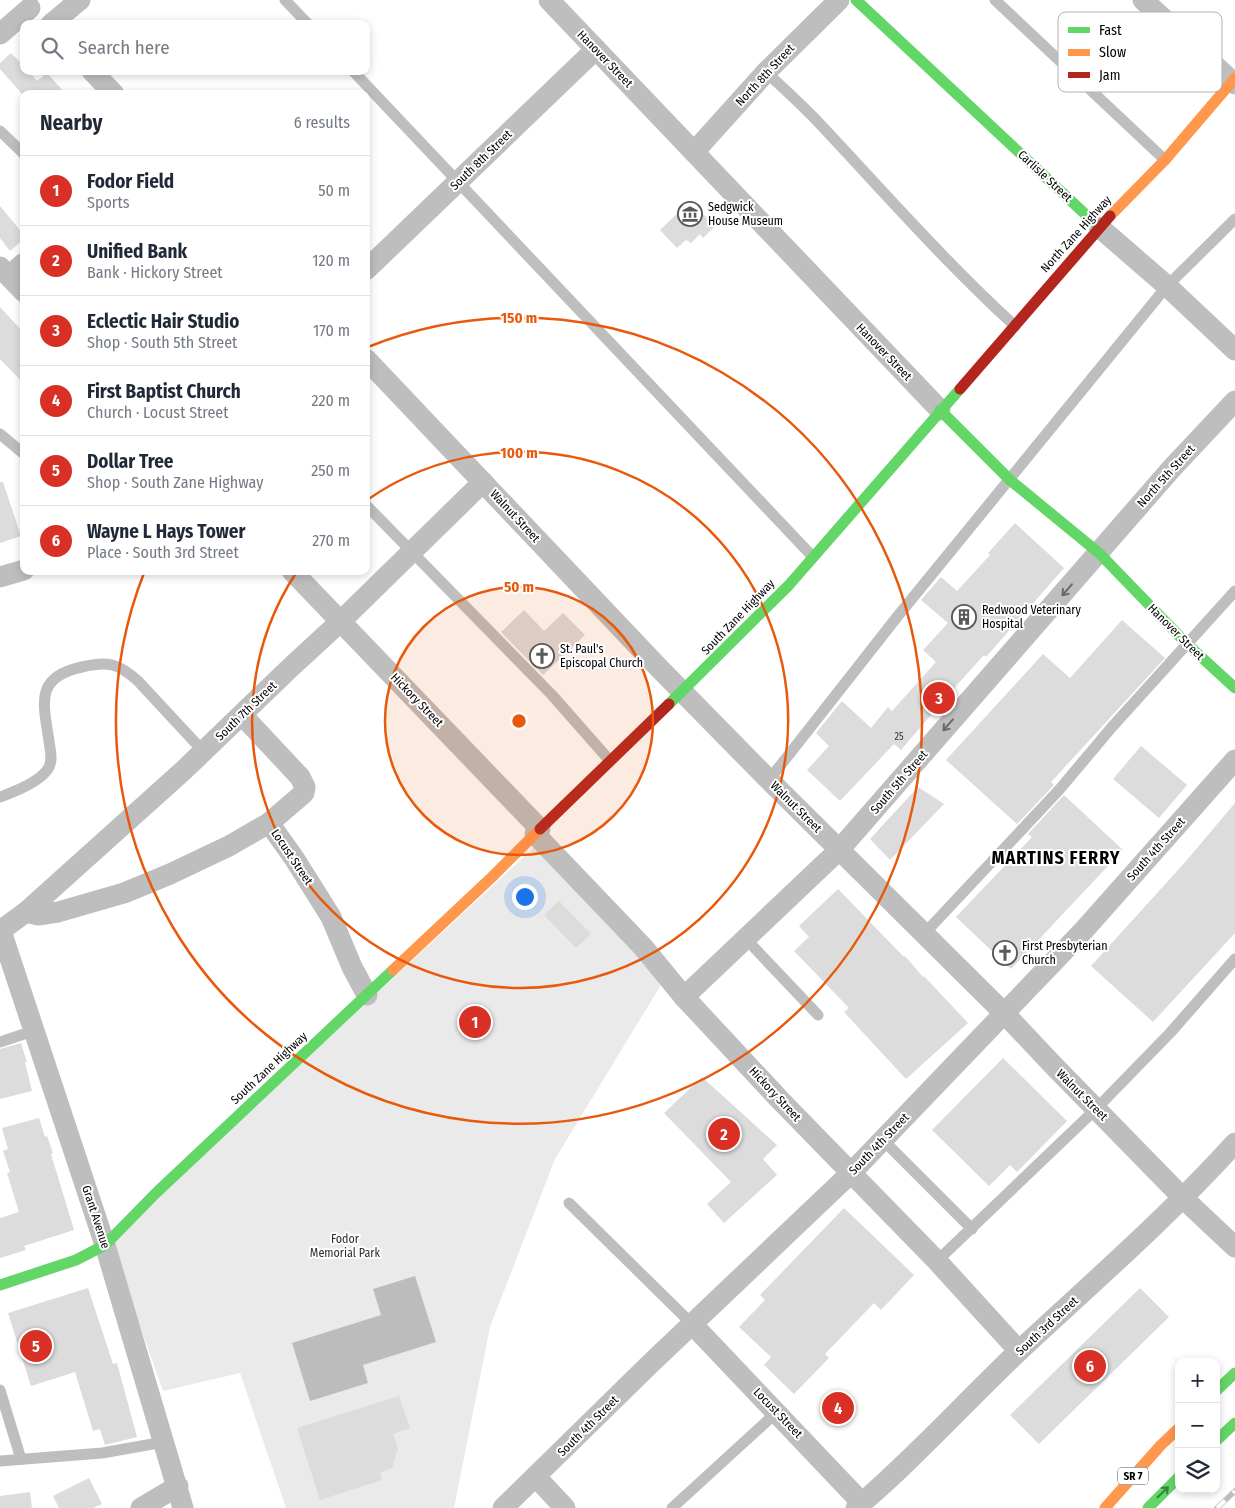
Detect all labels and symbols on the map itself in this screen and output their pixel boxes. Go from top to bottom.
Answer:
legend [1058,12,1222,92]
text: Fast [1099,22,1122,39]
street label: Hanover Street [574,28,636,90]
street label: North 8th Street [733,41,797,109]
text: Slow [1099,44,1126,61]
text: Jam [1099,67,1120,84]
street label: South 8th Street [447,127,515,193]
street label: Carlisle Street [1015,147,1075,205]
street label: North Zane Highway [1038,192,1115,275]
place label: Sedgwick House Museum [708,200,783,228]
museum icon: Sedgwick House Museum [677,201,703,227]
text: 150 m [501,309,537,327]
street label: Hanover Street [853,321,915,383]
street label: North 5th Street [1134,442,1198,510]
text: 100 m [500,444,538,462]
street label: Walnut Street [487,487,543,545]
street label: South Zane Highway [699,576,778,657]
text: 50 m [504,578,534,596]
one-way arrow [1061,583,1072,596]
street label: Hanover Street [1145,601,1207,663]
place label: Redwood Veterinary Hospital [982,603,1081,631]
building icon: Redwood Veterinary Hospital [951,604,977,630]
place label: St. Paul's Episcopal Church [560,642,643,670]
church icon: St. Paul's Episcopal Church [529,643,555,669]
street label: Hickory Street [388,670,446,730]
street label: South 7th Street [213,678,279,743]
pin: 3 [923,679,955,717]
centre of rings [510,712,528,730]
one-way arrow [942,719,954,732]
house number: 25 [895,731,904,743]
street label: South 5th Street [868,747,930,817]
street label: Walnut Street [768,779,824,835]
street label: South 4th Street [1124,815,1188,883]
street label: Locust Street [268,827,316,888]
district label: MARTINS FERRY [992,847,1120,869]
your location [512,884,538,910]
place label: First Presbyterian Church [1022,939,1108,967]
church icon: First Presbyterian Church [992,940,1018,966]
pin: 1 [459,1003,491,1041]
street label: South Zane Highway [228,1029,310,1107]
street label: Hickory Street [746,1064,804,1124]
street label: Walnut Street [1054,1067,1110,1123]
street label: South 4th Street [846,1110,912,1178]
pin: 2 [708,1115,740,1153]
street label: Grant Avenue [79,1184,113,1250]
park label: Fodor Memorial Park [310,1232,381,1260]
street label: South 3rd Street [1013,1294,1081,1358]
pin: 5 [20,1327,52,1365]
pin: 6 [1074,1347,1106,1385]
street label: Locust Street [751,1385,805,1441]
pin: 4 [822,1389,854,1427]
street label: South 4th Street [555,1393,621,1459]
road number: SR 7 [1118,1468,1148,1484]
one-way arrow [1157,1486,1169,1499]

